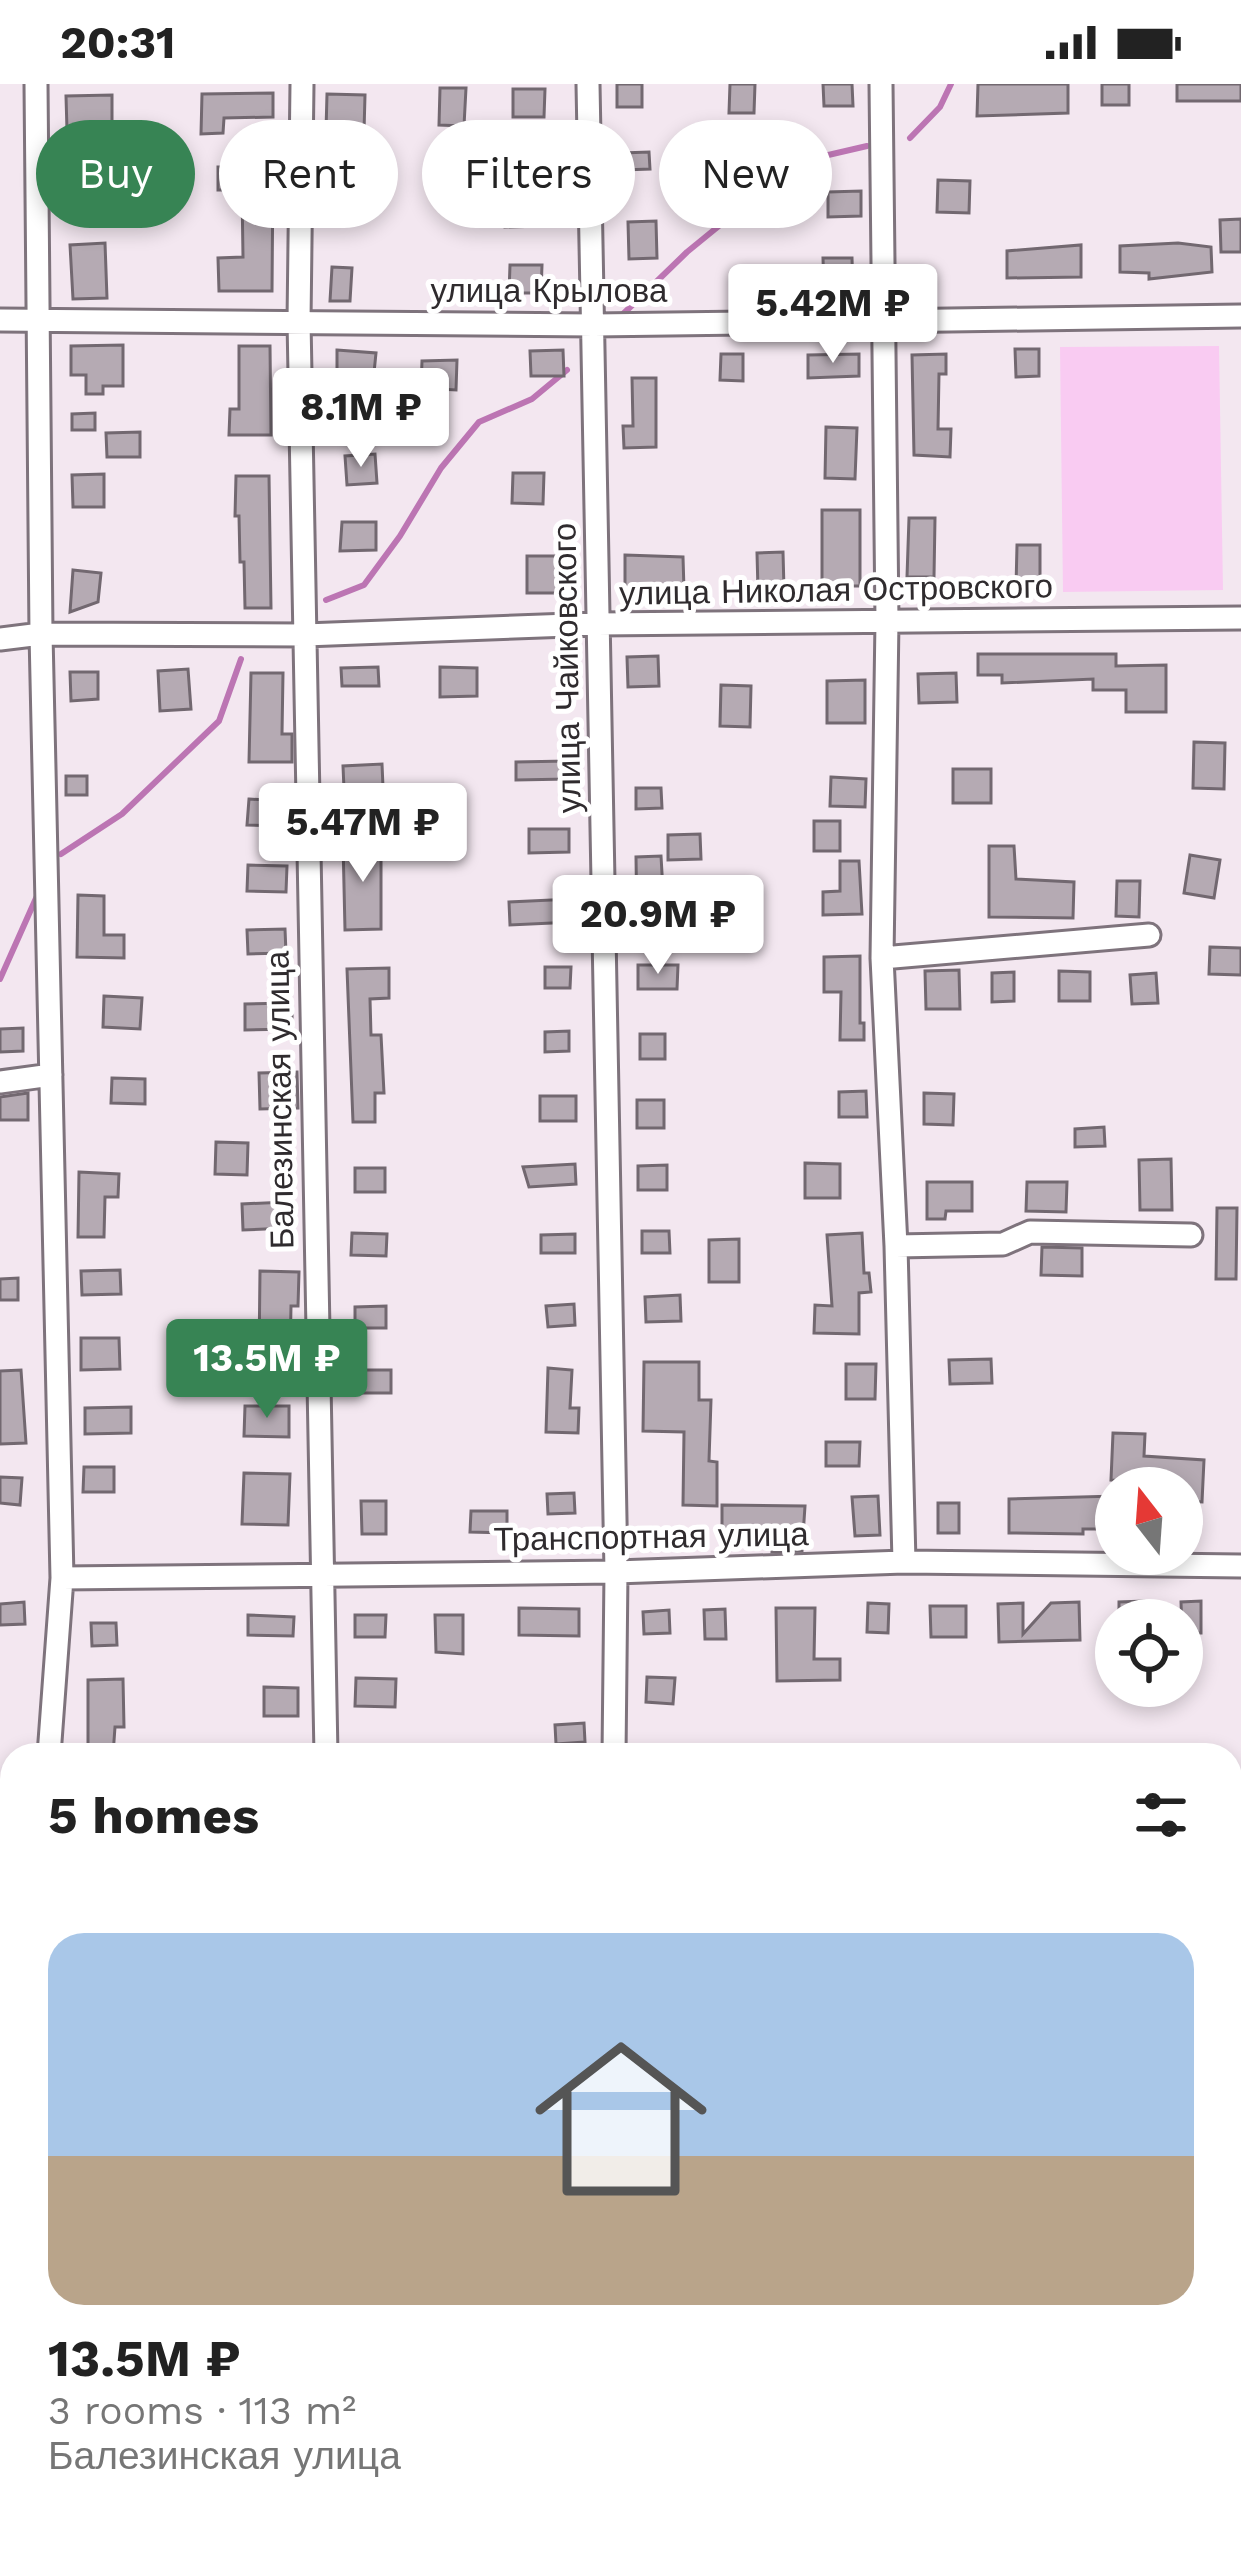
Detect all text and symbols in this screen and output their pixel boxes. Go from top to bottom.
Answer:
text: 20:31 [60,16,175,69]
chip: Buy [36,120,195,228]
chip: Rent [219,120,398,228]
chip: Filters [422,120,635,228]
chip: New [659,120,832,228]
pin: 5.42M ₽ [722,264,944,366]
street label: улица Крылова [431,271,668,310]
text: 5.42M ₽ [755,280,911,325]
pin: 8.1M ₽ [263,368,459,470]
text: 8.1M ₽ [300,384,422,429]
street label: улица Чайковского [544,522,589,814]
street label: улица Николая Островского [619,566,1053,613]
pin: 5.47M ₽ [252,783,474,885]
text: 5.47M ₽ [286,799,440,844]
pin: 20.9M ₽ [547,875,769,977]
text: 20.9M ₽ [580,891,736,936]
street label: Балезинская улица [257,950,302,1250]
pin: 13.5M ₽ [156,1319,378,1421]
text: 13.5M ₽ [193,1335,341,1380]
north arrow [1095,1467,1203,1575]
map controls [1095,1467,1203,1707]
street label: Транспортная улица [493,1514,810,1559]
button: locate [1095,1599,1203,1707]
icon: filters [1128,1782,1194,1848]
text: 5 homes [48,1786,259,1845]
icon: home [513,2011,729,2227]
text: 13.5M ₽ [48,2329,241,2388]
text: 3 rooms · 113 m² [48,2388,356,2433]
text: Балезинская улица [48,2433,401,2478]

